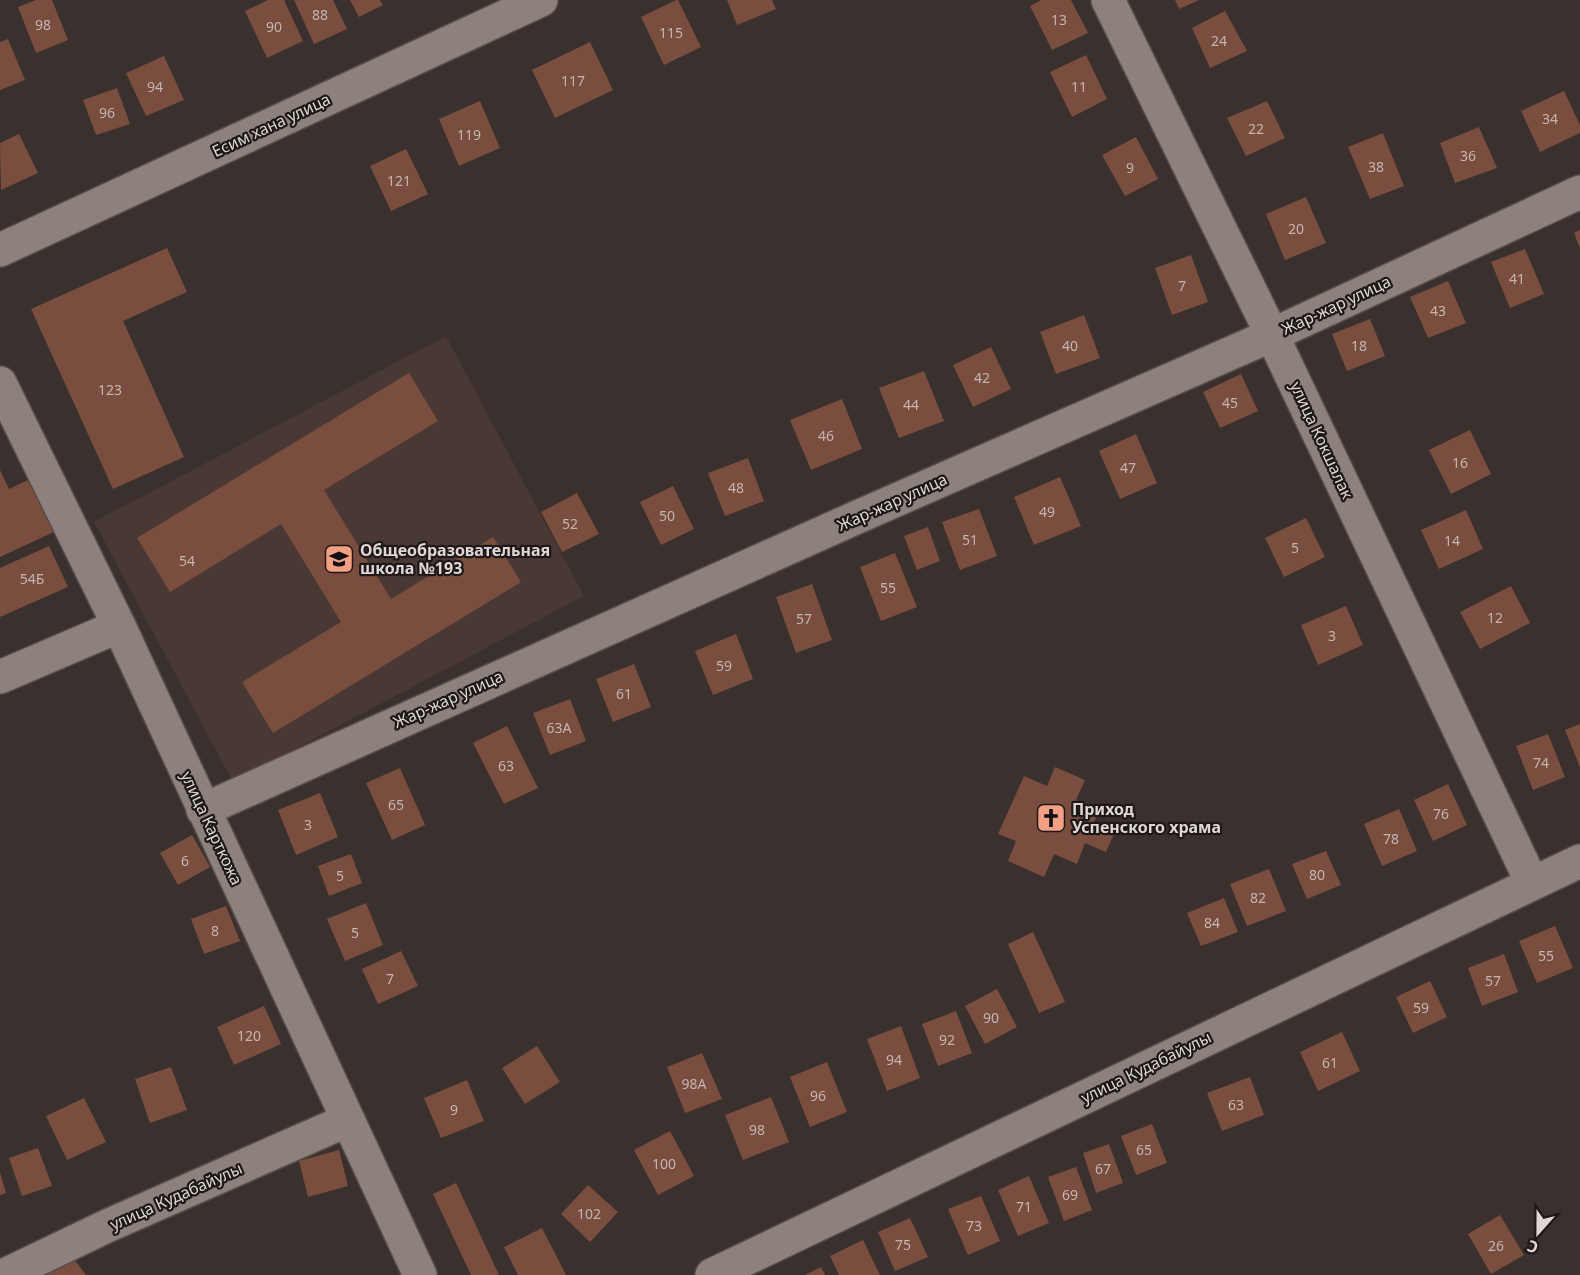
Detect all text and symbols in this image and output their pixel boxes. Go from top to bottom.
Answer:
house number: 88 [312,5,328,24]
house number: 13 [1051,10,1067,29]
house number: 98 [35,15,51,34]
house number: 90 [266,17,282,36]
house number: 115 [659,23,683,42]
house number: 24 [1211,31,1227,50]
house number: 117 [561,71,585,90]
house number: 94 [147,77,163,96]
house number: 11 [1071,77,1087,96]
street label: Есим хана улица [208,88,334,162]
house number: 96 [99,103,115,122]
house number: 34 [1542,109,1558,128]
house number: 22 [1248,119,1264,138]
house number: 119 [457,125,481,144]
house number: 36 [1460,146,1476,165]
house number: 38 [1368,157,1384,176]
house number: 9 [1126,158,1134,177]
house number: 121 [387,171,411,190]
house number: 20 [1288,219,1304,238]
house number: 41 [1509,269,1525,288]
street label: Жар-жар улица [1278,270,1394,340]
house number: 7 [1178,276,1186,295]
house number: 43 [1430,301,1446,320]
house number: 40 [1062,336,1078,355]
house number: 18 [1351,336,1367,355]
house number: 42 [974,368,990,387]
street label: улица Кокшалак [1285,378,1359,503]
house number: 123 [98,380,122,399]
house number: 45 [1222,393,1238,412]
house number: 44 [903,395,919,414]
house number: 46 [818,426,834,445]
house number: 16 [1452,453,1468,472]
house number: 47 [1120,458,1136,477]
street label: Жар-жар улица [834,468,950,536]
house number: 48 [728,478,744,497]
house number: 49 [1039,502,1055,521]
house number: 50 [659,506,675,525]
house number: 52 [562,514,578,533]
house number: 51 [962,530,978,549]
house number: 14 [1444,531,1460,550]
house number: 5 [1291,538,1299,557]
place label: Общеобразовательная школа №193 [360,539,550,579]
school or university icon: Общеобразовательная школа №193 [323,543,355,575]
house number: 54 [179,551,195,570]
house number: 54Б [20,569,44,588]
house number: 55 [880,578,896,597]
house number: 12 [1487,608,1503,627]
house number: 57 [796,609,812,628]
house number: 3 [1328,626,1336,645]
house number: 59 [716,656,732,675]
street label: Жар-жар улица [390,665,506,733]
house number: 61 [616,684,632,703]
house number: 63А [547,718,572,737]
house number: 74 [1533,753,1549,772]
house number: 63 [498,756,514,775]
street label: улица Карткожа [176,767,248,889]
house number: 65 [388,795,404,814]
place label: Приход Успенского храма [1072,798,1221,838]
church icon: Приход Успенского храма [1035,802,1067,834]
house number: 76 [1433,804,1449,823]
house number: 3 [304,815,312,834]
house number: 78 [1383,829,1399,848]
house number: 6 [181,851,189,870]
house number: 80 [1309,865,1325,884]
house number: 5 [336,866,344,885]
house number: 82 [1250,888,1266,907]
house number: 84 [1204,913,1220,932]
house number: 8 [211,921,219,940]
house number: 5 [351,923,359,942]
house number: 55 [1538,946,1554,965]
house number: 7 [386,969,394,988]
house number: 57 [1485,971,1501,990]
house number: 59 [1413,998,1429,1017]
house number: 90 [983,1008,999,1027]
house number: 120 [237,1026,261,1045]
street label: улица Кудабайулы [1077,1026,1215,1108]
house number: 92 [939,1030,955,1049]
house number: 94 [886,1050,902,1069]
house number: 61 [1322,1053,1338,1072]
house number: 98А [682,1074,707,1093]
house number: 96 [810,1086,826,1105]
house number: 63 [1228,1095,1244,1114]
house number: 9 [450,1100,458,1119]
house number: 98 [749,1120,765,1139]
house number: 65 [1136,1140,1152,1159]
house number: 100 [652,1154,676,1173]
street label: улица Кудабайулы [106,1157,246,1235]
house number: 67 [1095,1159,1111,1178]
house number: 69 [1062,1185,1078,1204]
house number: 71 [1016,1197,1032,1216]
north arrow [1508,1203,1568,1263]
house number: 102 [577,1204,601,1223]
house number: 73 [966,1216,982,1235]
house number: 75 [895,1235,911,1254]
text: С [1524,1235,1541,1259]
house number: 26 [1488,1236,1504,1255]

